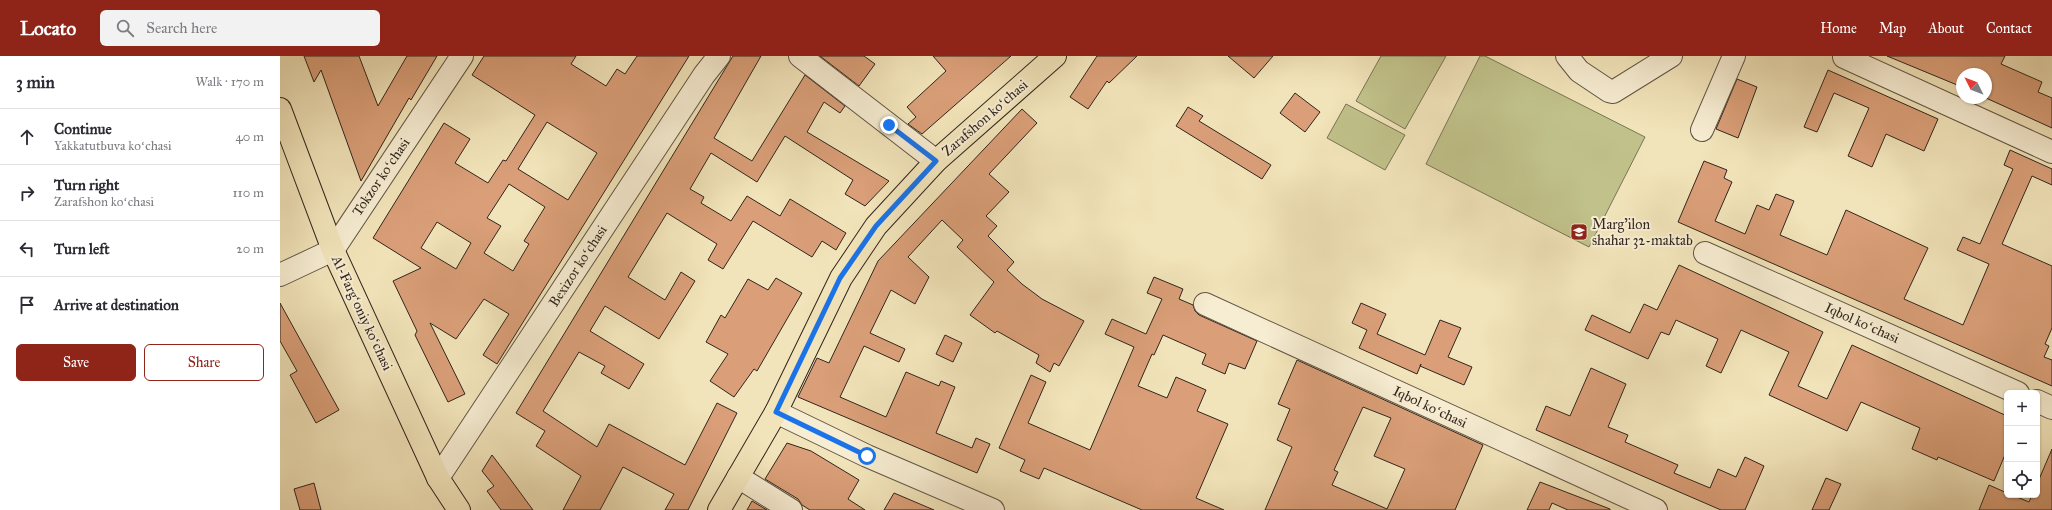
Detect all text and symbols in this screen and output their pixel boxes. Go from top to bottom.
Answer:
search box [100,10,380,46]
text: Locato [20,17,76,40]
icon: search [114,17,136,39]
text: Search here [146,19,217,37]
text: Home [1820,20,1857,37]
text: Map [1879,20,1906,37]
text: About [1928,20,1964,37]
text: Contact [1986,20,2032,37]
north arrow [1956,68,1992,104]
text: 3 min [16,72,55,93]
text: Walk · 170 m [195,74,264,90]
street label: Zarafshon koʻchasi [939,76,1031,160]
route end [880,116,898,134]
text: Continue [54,120,112,138]
icon: ahead [16,126,38,148]
text: 40 m [235,129,264,145]
street label: Tokzor koʻchasi [349,135,413,219]
text: Yakkatutbuva koʻchasi [54,138,172,154]
text: Turn right [54,176,119,194]
icon: right [16,182,38,204]
text: 110 m [232,185,264,201]
text: Zarafshon koʻchasi [54,194,154,210]
place label: Marg'ilon shahar 32-maktab [1592,216,1693,249]
street label: Bexizor koʻchasi [545,222,611,310]
school or university icon: Marg'ilon shahar 32-maktab [1569,222,1589,242]
icon: left [16,238,38,260]
text: Turn left [54,240,110,258]
text: 20 m [236,241,264,257]
street label: Al-Fargʻoniy koʻchasi [327,252,396,373]
icon: arrive [16,294,38,316]
text: Arrive at destination [54,296,179,314]
street label: Iqbol koʻchasi [1822,299,1902,348]
button: Save [16,344,136,381]
button: Share [144,344,264,381]
street label: Iqbol koʻchasi [1390,382,1470,433]
map controls [2004,390,2040,498]
button: + [2004,390,2040,426]
button: − [2004,426,2040,462]
route start [858,447,876,465]
button: locate [2004,462,2040,498]

